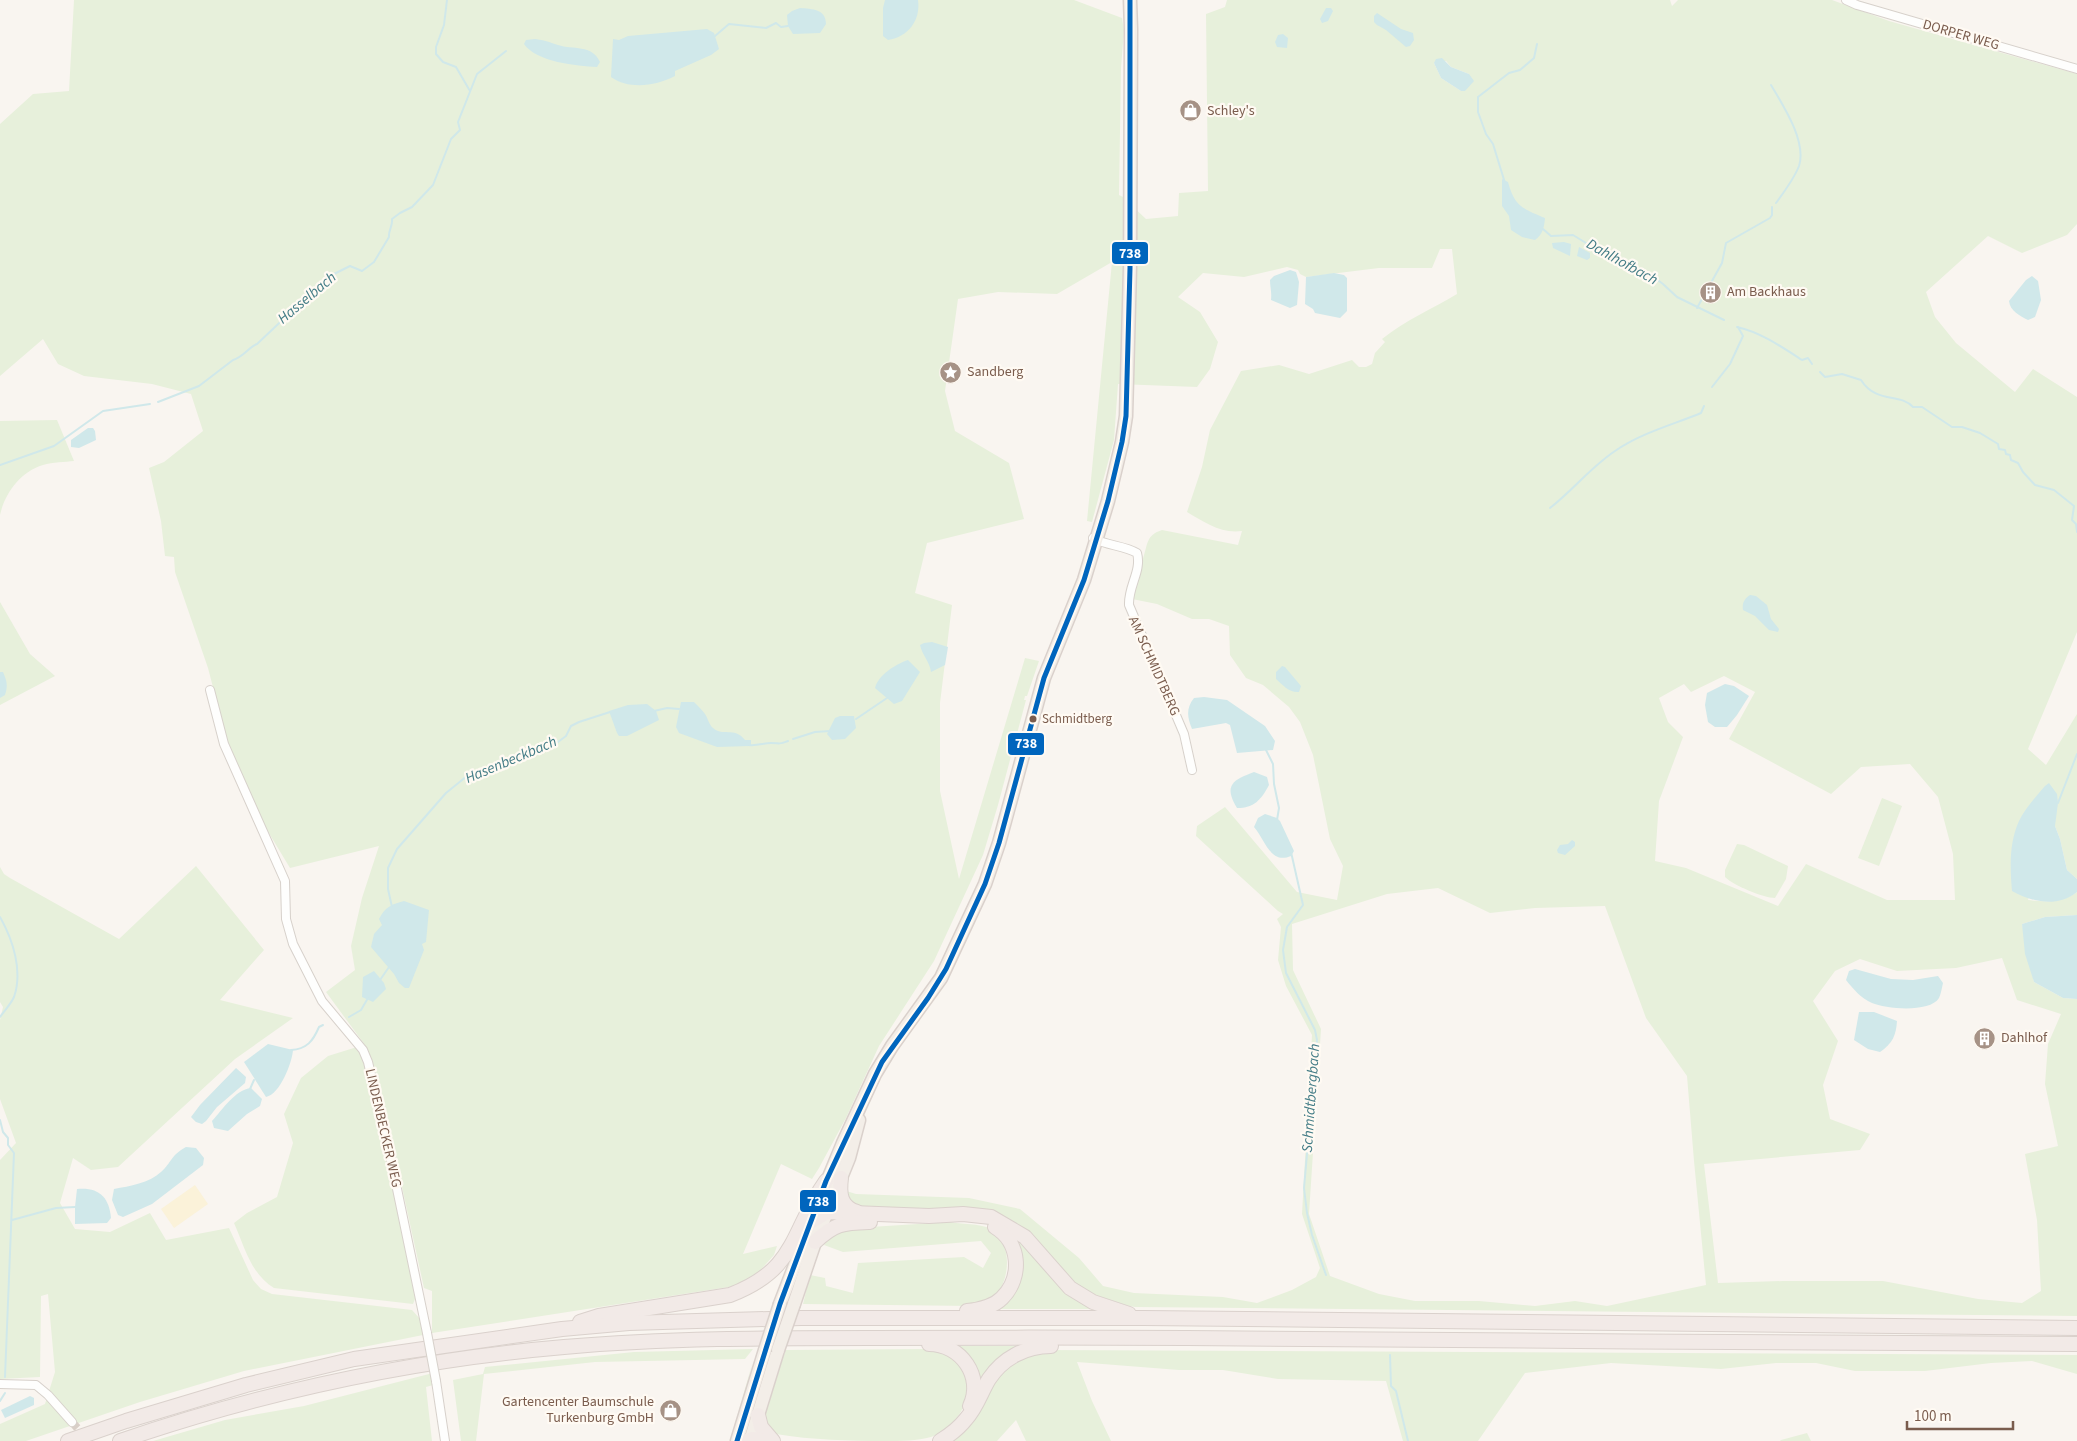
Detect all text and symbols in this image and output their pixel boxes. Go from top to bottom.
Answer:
street label: DORPER WEG [1920,15,2002,55]
shop icon: Schley's [1179,99,1203,123]
place label: Schley's [1207,101,1255,121]
water label: Dahlhofbach [1582,234,1662,290]
line badge: 738 [1111,241,1149,265]
text: 738 [1119,244,1141,264]
water label: Hasselbach [273,267,341,329]
building icon: Am Backhaus [1699,280,1723,304]
place label: Am Backhaus [1727,282,1806,302]
place icon: Sandberg [939,360,963,384]
place label: Sandberg [967,362,1023,382]
street label: AM SCHMIDTBERG [1123,613,1185,719]
place label: Schmidtberg [1042,710,1113,728]
marker: Schmidtberg [1028,714,1038,724]
water label: Hasenbeckbach [462,731,560,789]
line badge: 738 [1007,732,1045,756]
text: 738 [1015,734,1037,754]
building icon: Dahlhof [1973,1026,1997,1050]
place label: Dahlhof [2001,1028,2048,1048]
water label: Schmidtbergbach [1297,1043,1325,1153]
street label: LINDENBECKER WEG [360,1067,406,1189]
line badge: 738 [799,1189,837,1213]
text: 738 [807,1192,829,1212]
place label: Gartencenter Baumschule Turkenburg GmbH [502,1392,654,1428]
shop icon: Gartencenter Baumschule Turkenburg GmbH [658,1398,682,1422]
scale bar [1907,1398,2013,1430]
text: 100 m [1914,1406,1952,1427]

